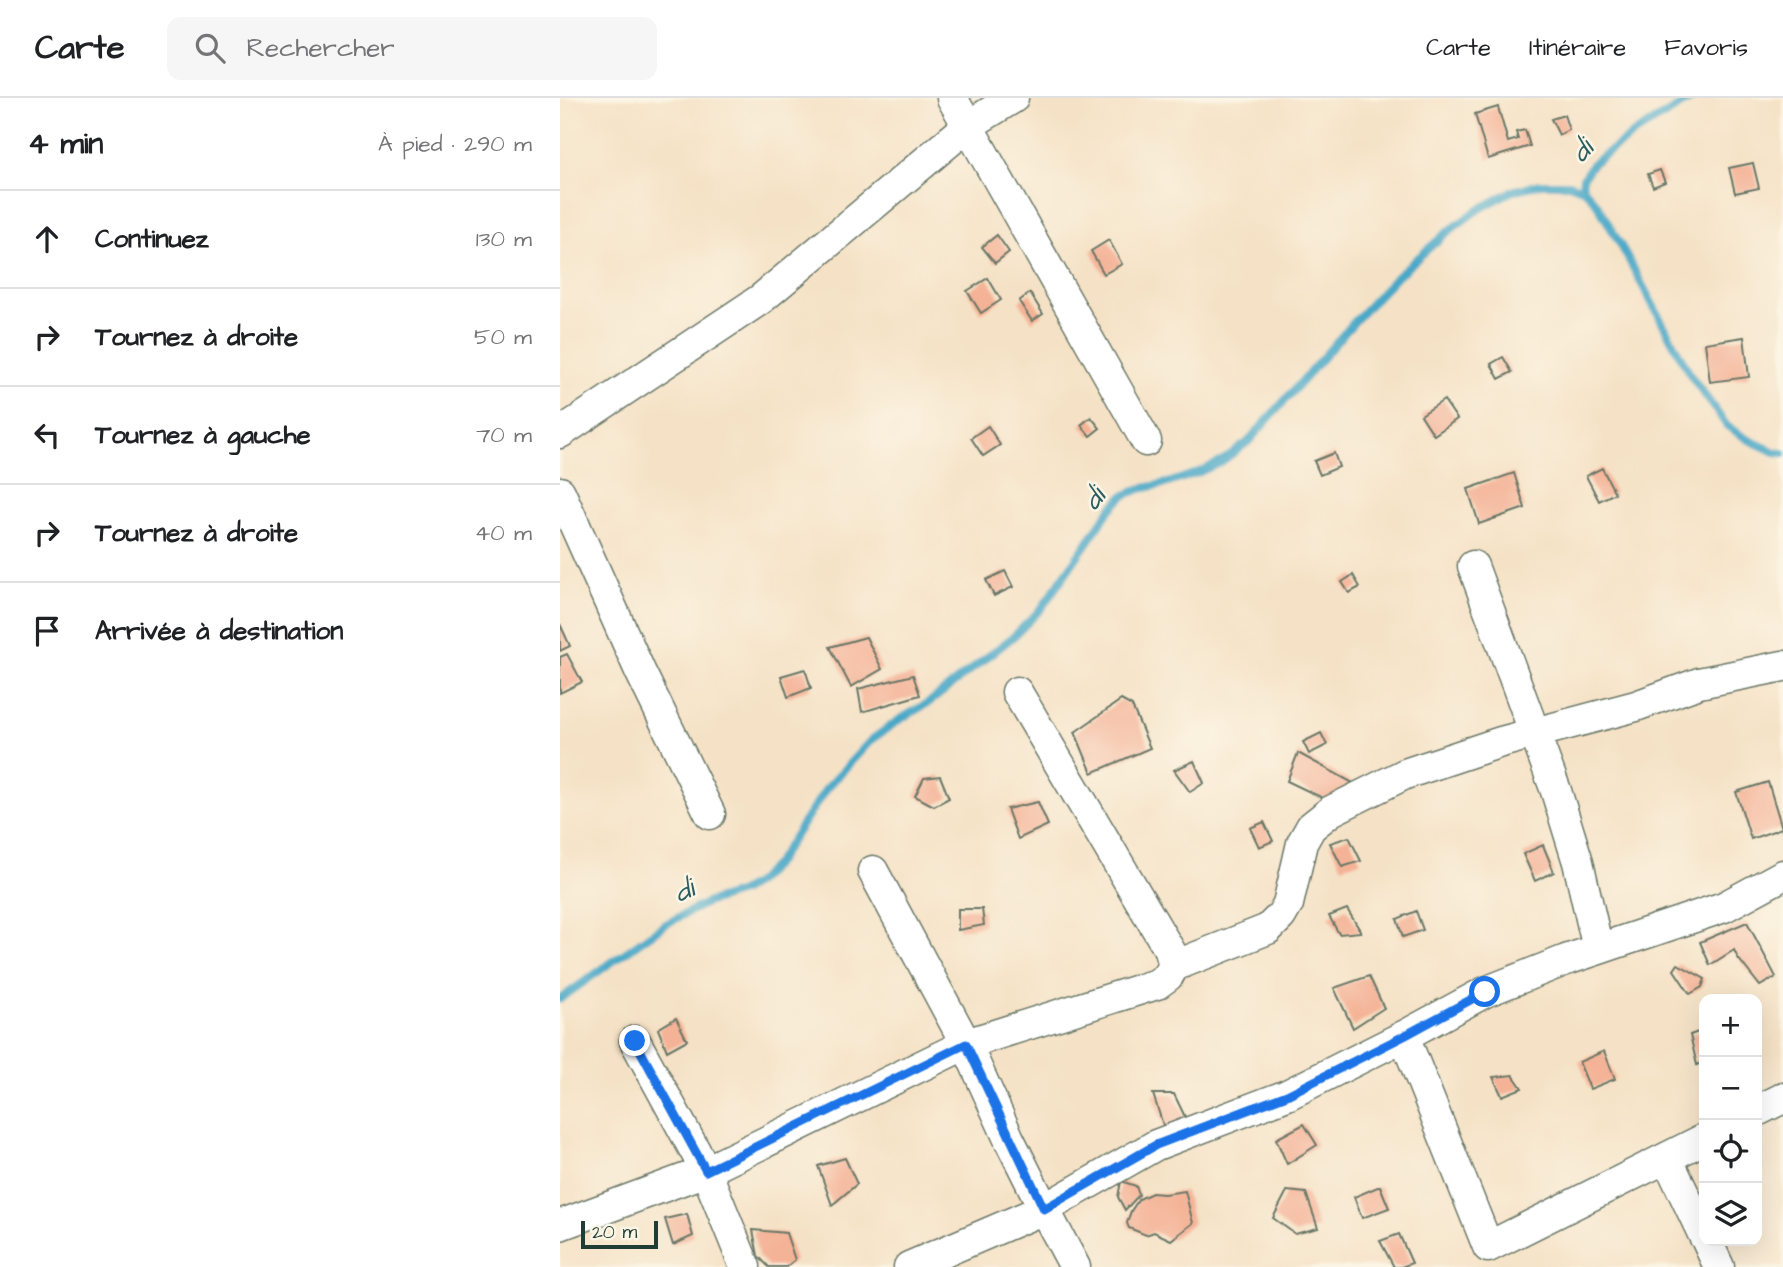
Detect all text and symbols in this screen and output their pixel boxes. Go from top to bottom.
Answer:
search box [167,17,657,80]
text: Carte [35,25,125,71]
icon: search [191,29,229,67]
text: Rechercher [247,30,395,66]
text: Carte [1426,31,1491,65]
text: Itinéraire [1529,31,1626,65]
text: Favoris [1664,31,1748,65]
text: 4 min [28,123,103,165]
text: À pied · 290 m [378,128,532,160]
water label: di [1561,128,1605,171]
icon: ahead [28,220,66,258]
text: Continuez [95,221,209,257]
text: 130 m [476,223,532,255]
icon: right [28,318,66,356]
text: Tournez à droite [95,319,298,355]
text: 50 m [474,321,532,353]
icon: left [28,416,66,454]
text: Tournez à gauche [95,417,311,453]
text: 70 m [476,419,532,451]
water label: di [1073,477,1117,518]
icon: right [28,514,66,552]
text: Tournez à droite [95,515,298,551]
text: 40 m [475,517,532,549]
icon: arrive [28,612,66,650]
text: Arrivée à destination [95,613,343,649]
water label: di [668,868,704,913]
route start [1469,976,1500,1007]
map controls [1699,994,1762,1246]
button: + [1699,994,1762,1057]
route end [619,1025,650,1056]
button: − [1699,1057,1762,1120]
button: locate [1699,1120,1762,1183]
button: layers [1699,1183,1762,1246]
scale bar [581,1218,658,1250]
text: 20 m [592,1219,637,1246]

